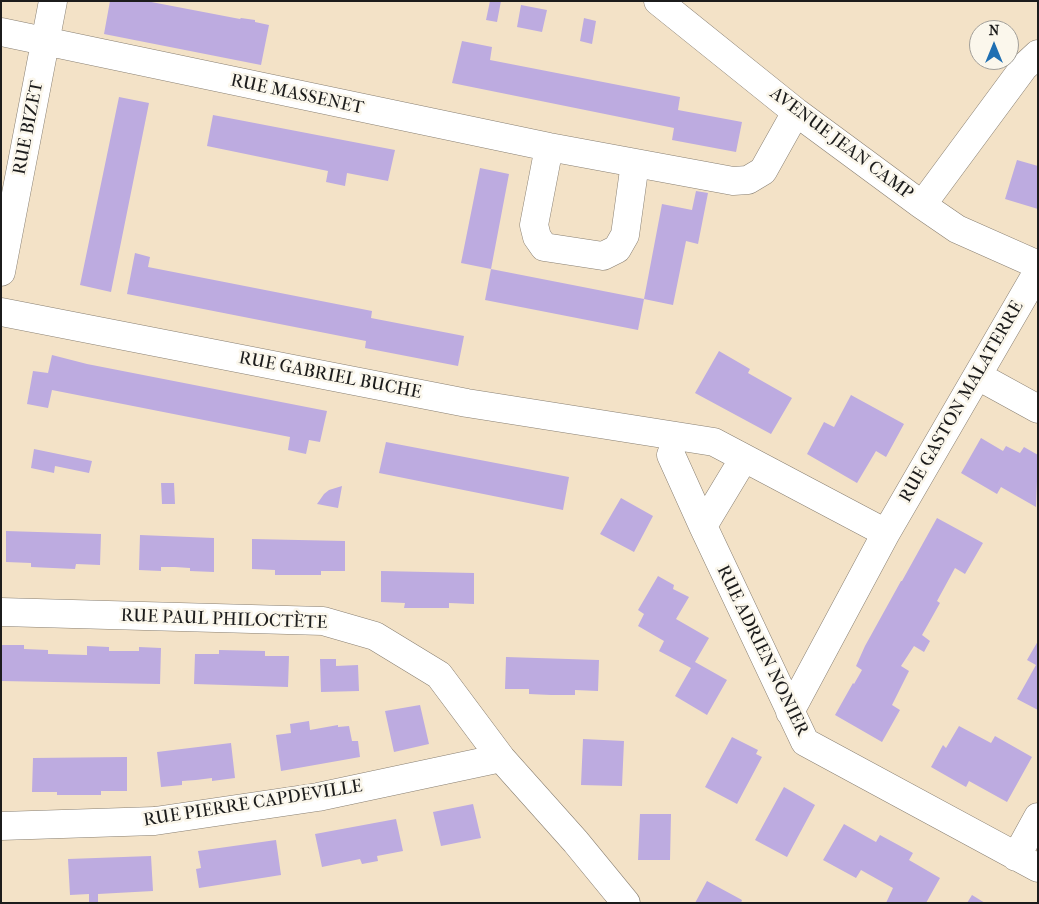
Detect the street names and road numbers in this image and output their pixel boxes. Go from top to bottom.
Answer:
street label: RUE MASSENET [228,70,366,120]
street label: RUE BIZET [9,79,49,177]
street label: AVENUE JEAN CAMP [765,83,917,205]
street label: RUE GASTON MALATERRE [895,297,1029,507]
street label: RUE GABRIEL BUCHE [237,348,423,404]
street label: RUE ADRIEN NONIER [711,562,813,740]
street label: RUE PAUL PHILOCTÈTE [120,606,328,634]
street label: RUE PIERRE CAPDEVILLE [142,776,364,832]

